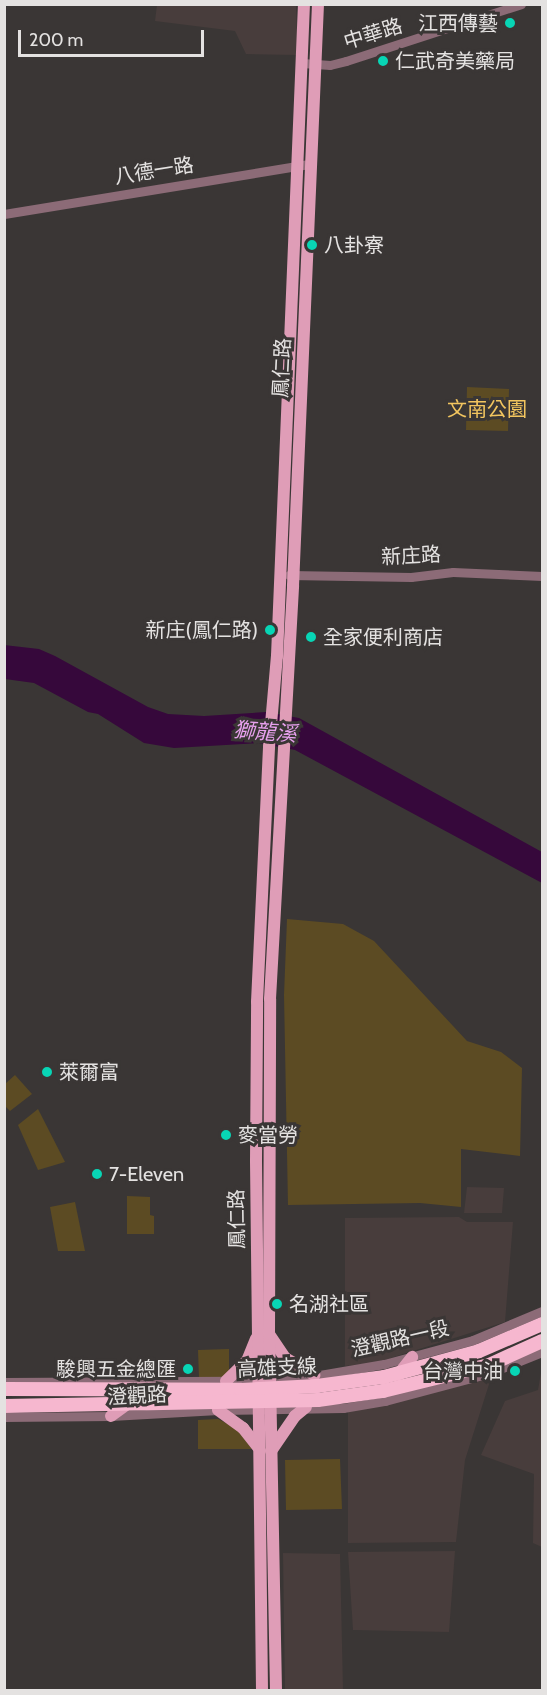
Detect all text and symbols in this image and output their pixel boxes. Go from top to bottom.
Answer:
place label: 江西傳藝 [418,11,498,35]
street label: 中華路 [341,14,405,54]
marker: 江西傳藝 [503,16,517,30]
scale bar [21,18,207,56]
text: 200 m [29,29,83,51]
place label: 仁武奇美藥局 [395,49,515,73]
marker: 仁武奇美藥局 [376,54,390,68]
street label: 八德一路 [113,153,195,189]
place label: 八卦寮 [324,233,384,257]
marker: 八卦寮 [305,238,319,252]
street label: 鳳仁路 [268,337,296,399]
park label: 文南公園 [447,397,527,421]
street label: 新庄路 [380,542,442,570]
place label: 新庄(鳳仁路) [145,618,258,642]
marker: 新庄(鳳仁路) [263,623,277,637]
place label: 全家便利商店 [323,625,443,649]
marker: 全家便利商店 [304,630,318,644]
water label: 獅龍溪 [233,717,297,747]
place label: 萊爾富 [59,1060,119,1084]
marker: 萊爾富 [40,1065,54,1079]
place label: 麥當勞 [238,1123,298,1147]
marker: 麥當勞 [219,1128,233,1142]
place label: 7-Eleven [109,1162,184,1186]
marker: 7-Eleven [90,1167,104,1181]
street label: 鳳仁路 [224,1189,250,1249]
place label: 名湖社區 [289,1292,369,1316]
marker: 名湖社區 [270,1297,284,1311]
street label: 澄觀路一段 [349,1316,451,1362]
street label: 高雄支線 [236,1354,318,1382]
place label: 駿興五金總匯 [56,1357,176,1381]
place label: 台灣中油 [423,1359,503,1383]
marker: 駿興五金總匯 [181,1362,195,1376]
marker: 台灣中油 [508,1364,522,1378]
street label: 澄觀路 [106,1382,168,1410]

